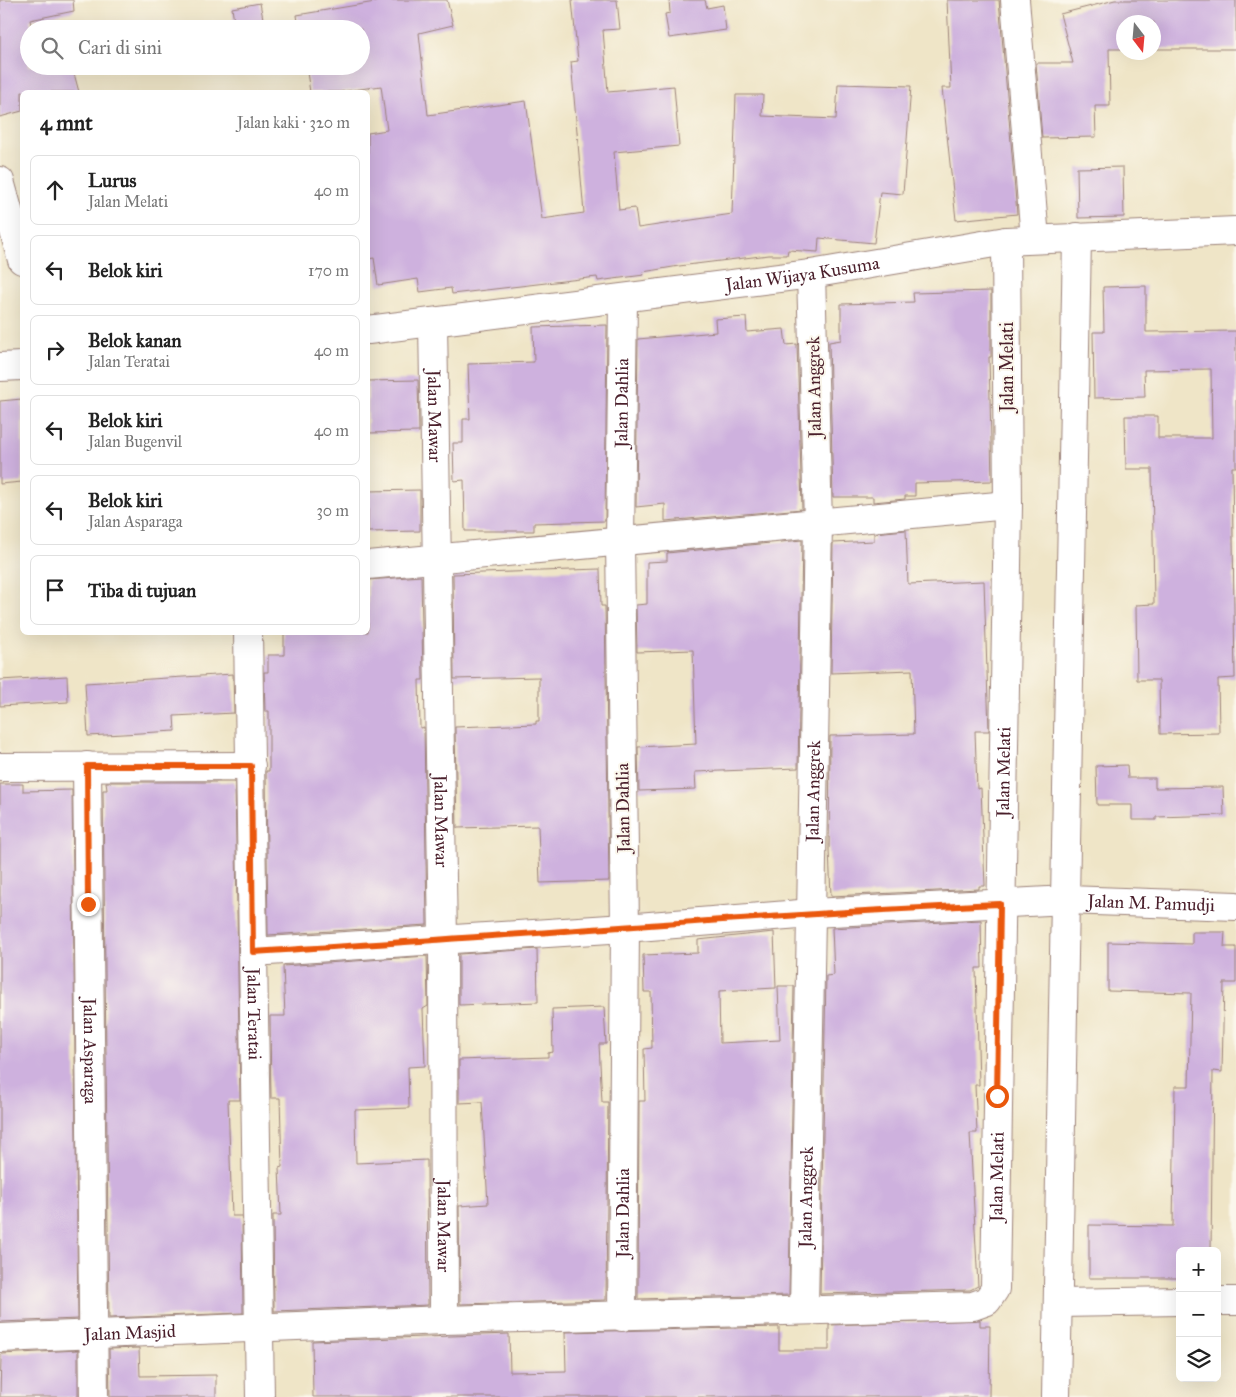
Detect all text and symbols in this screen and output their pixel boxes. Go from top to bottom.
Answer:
north arrow [1116,15,1161,60]
search box [20,20,370,75]
icon: search [38,34,66,62]
text: Cari di sini [78,36,162,59]
text: 4 mnt [40,110,93,136]
text: Jalan kaki · 320 m [237,113,350,132]
text: Lurus [88,169,136,192]
icon: ahead [41,176,69,204]
text: 40 m [314,181,349,200]
text: Jalan Melati [88,192,168,211]
street label: Jalan Wijaya Kusuma [722,252,881,297]
icon: left [41,256,69,284]
text: Belok kiri [88,259,162,282]
text: 170 m [308,261,349,280]
street label: Jalan Melati [996,322,1019,414]
text: Belok kanan [88,329,182,352]
street label: Jalan Anggrek [802,335,827,440]
icon: right [41,336,69,364]
text: 40 m [314,341,349,360]
text: Jalan Teratai [88,352,170,371]
street label: Jalan Dahlia [610,358,633,450]
street label: Jalan Mawar [422,367,446,463]
text: Belok kiri [88,409,162,432]
icon: left [41,416,69,444]
text: 40 m [314,421,349,440]
text: Jalan Bugenvil [88,432,182,451]
text: Belok kiri [88,489,162,512]
icon: left [41,496,69,524]
text: 30 m [316,501,349,520]
text: Jalan Asparaga [88,512,182,531]
icon: arrive [41,576,69,604]
text: Tiba di tujuan [88,579,196,602]
street label: Jalan Melati [992,727,1015,819]
street label: Jalan Anggrek [801,739,826,844]
street label: Jalan Dahlia [611,763,636,855]
street label: Jalan Mawar [428,772,453,868]
street label: Jalan M. Pamudji [1085,890,1215,916]
route end [77,893,100,916]
street label: Jalan Teratai [241,966,266,1060]
street label: Jalan Asparaga [78,996,102,1105]
route start [986,1085,1009,1108]
street label: Jalan Melati [985,1131,1009,1224]
street label: Jalan Anggrek [794,1145,819,1250]
street label: Jalan Dahlia [611,1168,635,1260]
street label: Jalan Mawar [432,1178,455,1273]
map controls [1176,1247,1221,1382]
button: + [1176,1247,1221,1292]
button: − [1176,1292,1221,1337]
street label: Jalan Masjid [82,1320,176,1347]
button: layers [1176,1337,1221,1382]

